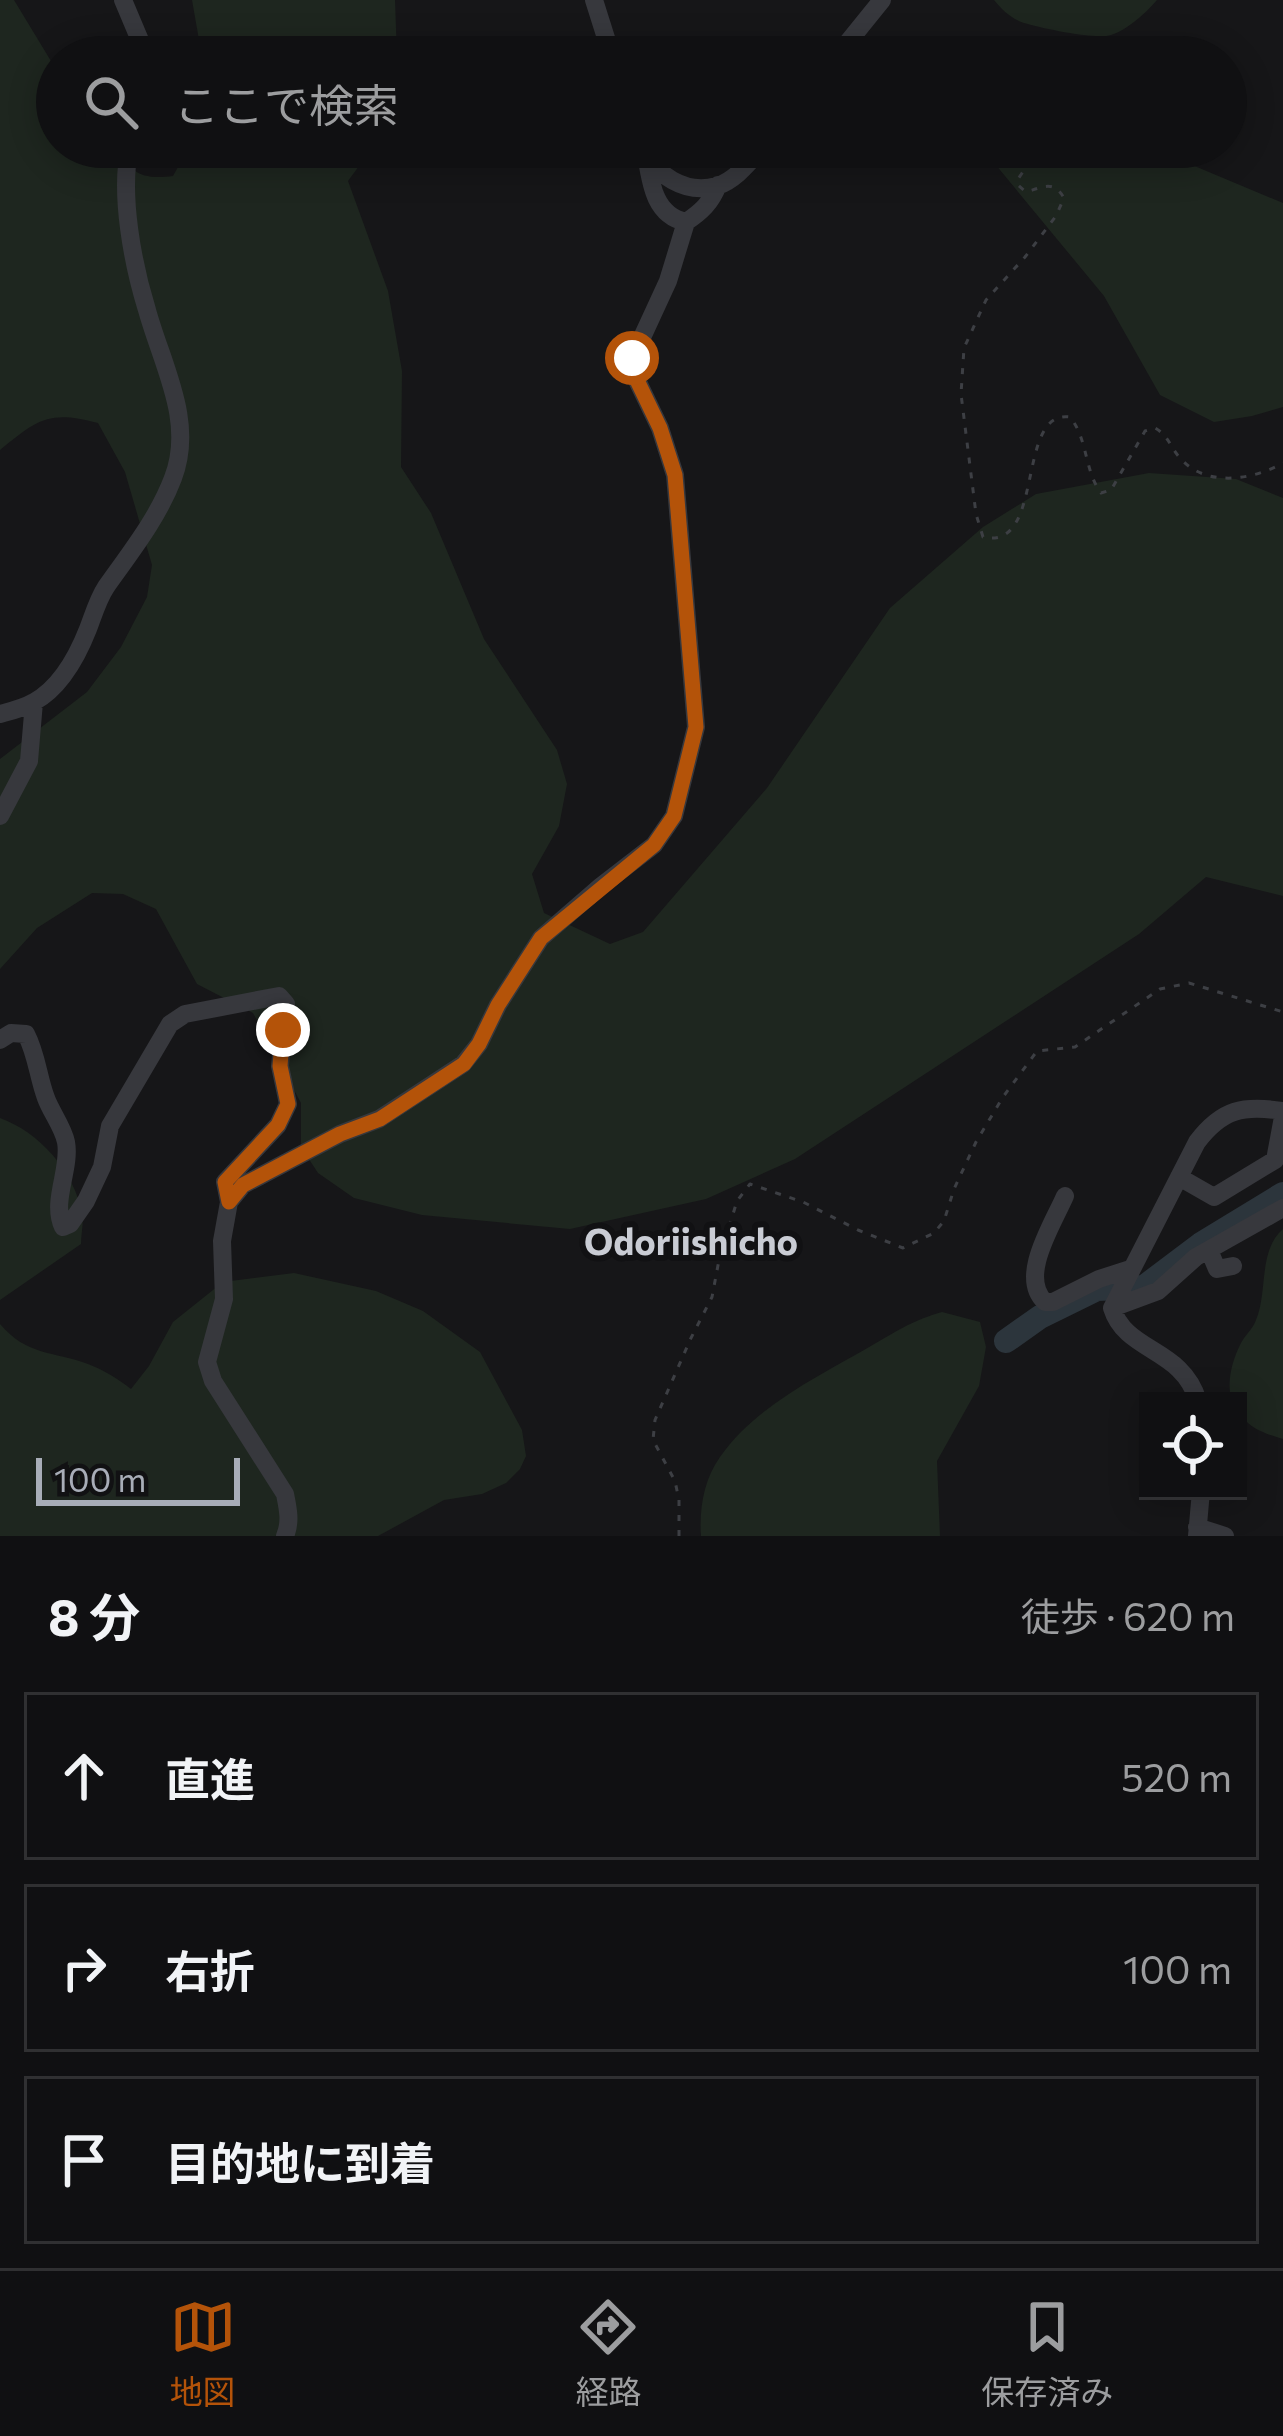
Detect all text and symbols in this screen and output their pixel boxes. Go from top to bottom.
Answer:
search box [36,36,1247,168]
icon: search [78,69,144,135]
text: ここで検索 [174,76,399,131]
route start [605,331,659,385]
route end [256,1003,310,1057]
district label: Odoriishicho [584,1218,798,1262]
map controls [1139,1392,1247,1500]
button: locate [1139,1392,1247,1500]
scale bar [36,1452,240,1505]
text: 100 m [54,1458,146,1499]
text: 8 分 [48,1584,140,1647]
text: 徒歩 · 620 m [1021,1591,1235,1639]
icon: ahead [51,1743,117,1809]
text: 直進 [165,1750,255,1805]
text: 520 m [1121,1752,1232,1800]
icon: right [51,1935,117,2001]
text: 右折 [165,1942,255,1997]
text: 100 m [1123,1944,1232,1992]
icon: arrive [51,2127,117,2193]
text: 目的地に到着 [165,2134,435,2189]
tab: 地図 [170,2294,236,2414]
tab: 経路 [575,2294,641,2414]
tab: 保存済み [981,2294,1113,2414]

